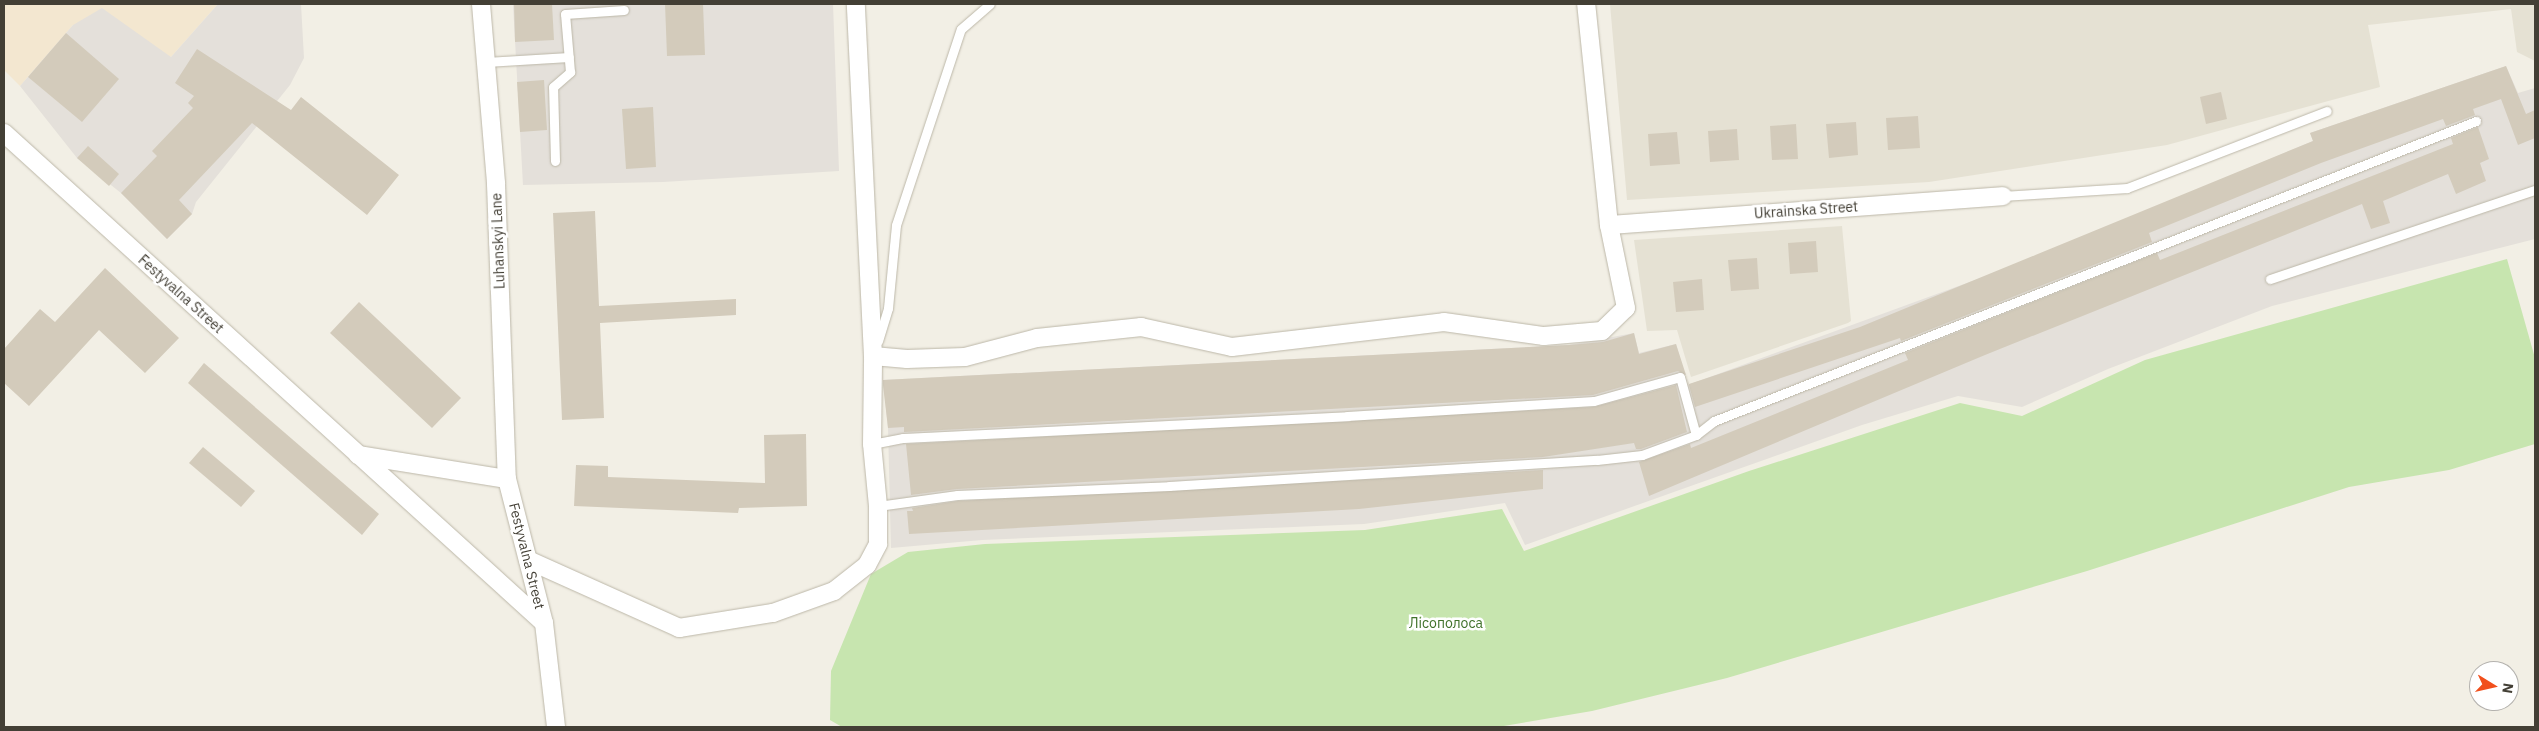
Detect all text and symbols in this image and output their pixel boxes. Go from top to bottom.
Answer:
street label: Luhanskyi Lane [488,193,508,289]
street label: Ukrainska Street [1753,198,1859,222]
street label: Festyvalna Street [135,251,227,337]
street label: Festyvalna Street [506,501,548,611]
park label: Лісополоса [1409,615,1483,631]
north arrow [2469,661,2519,711]
text: N [2498,682,2518,695]

